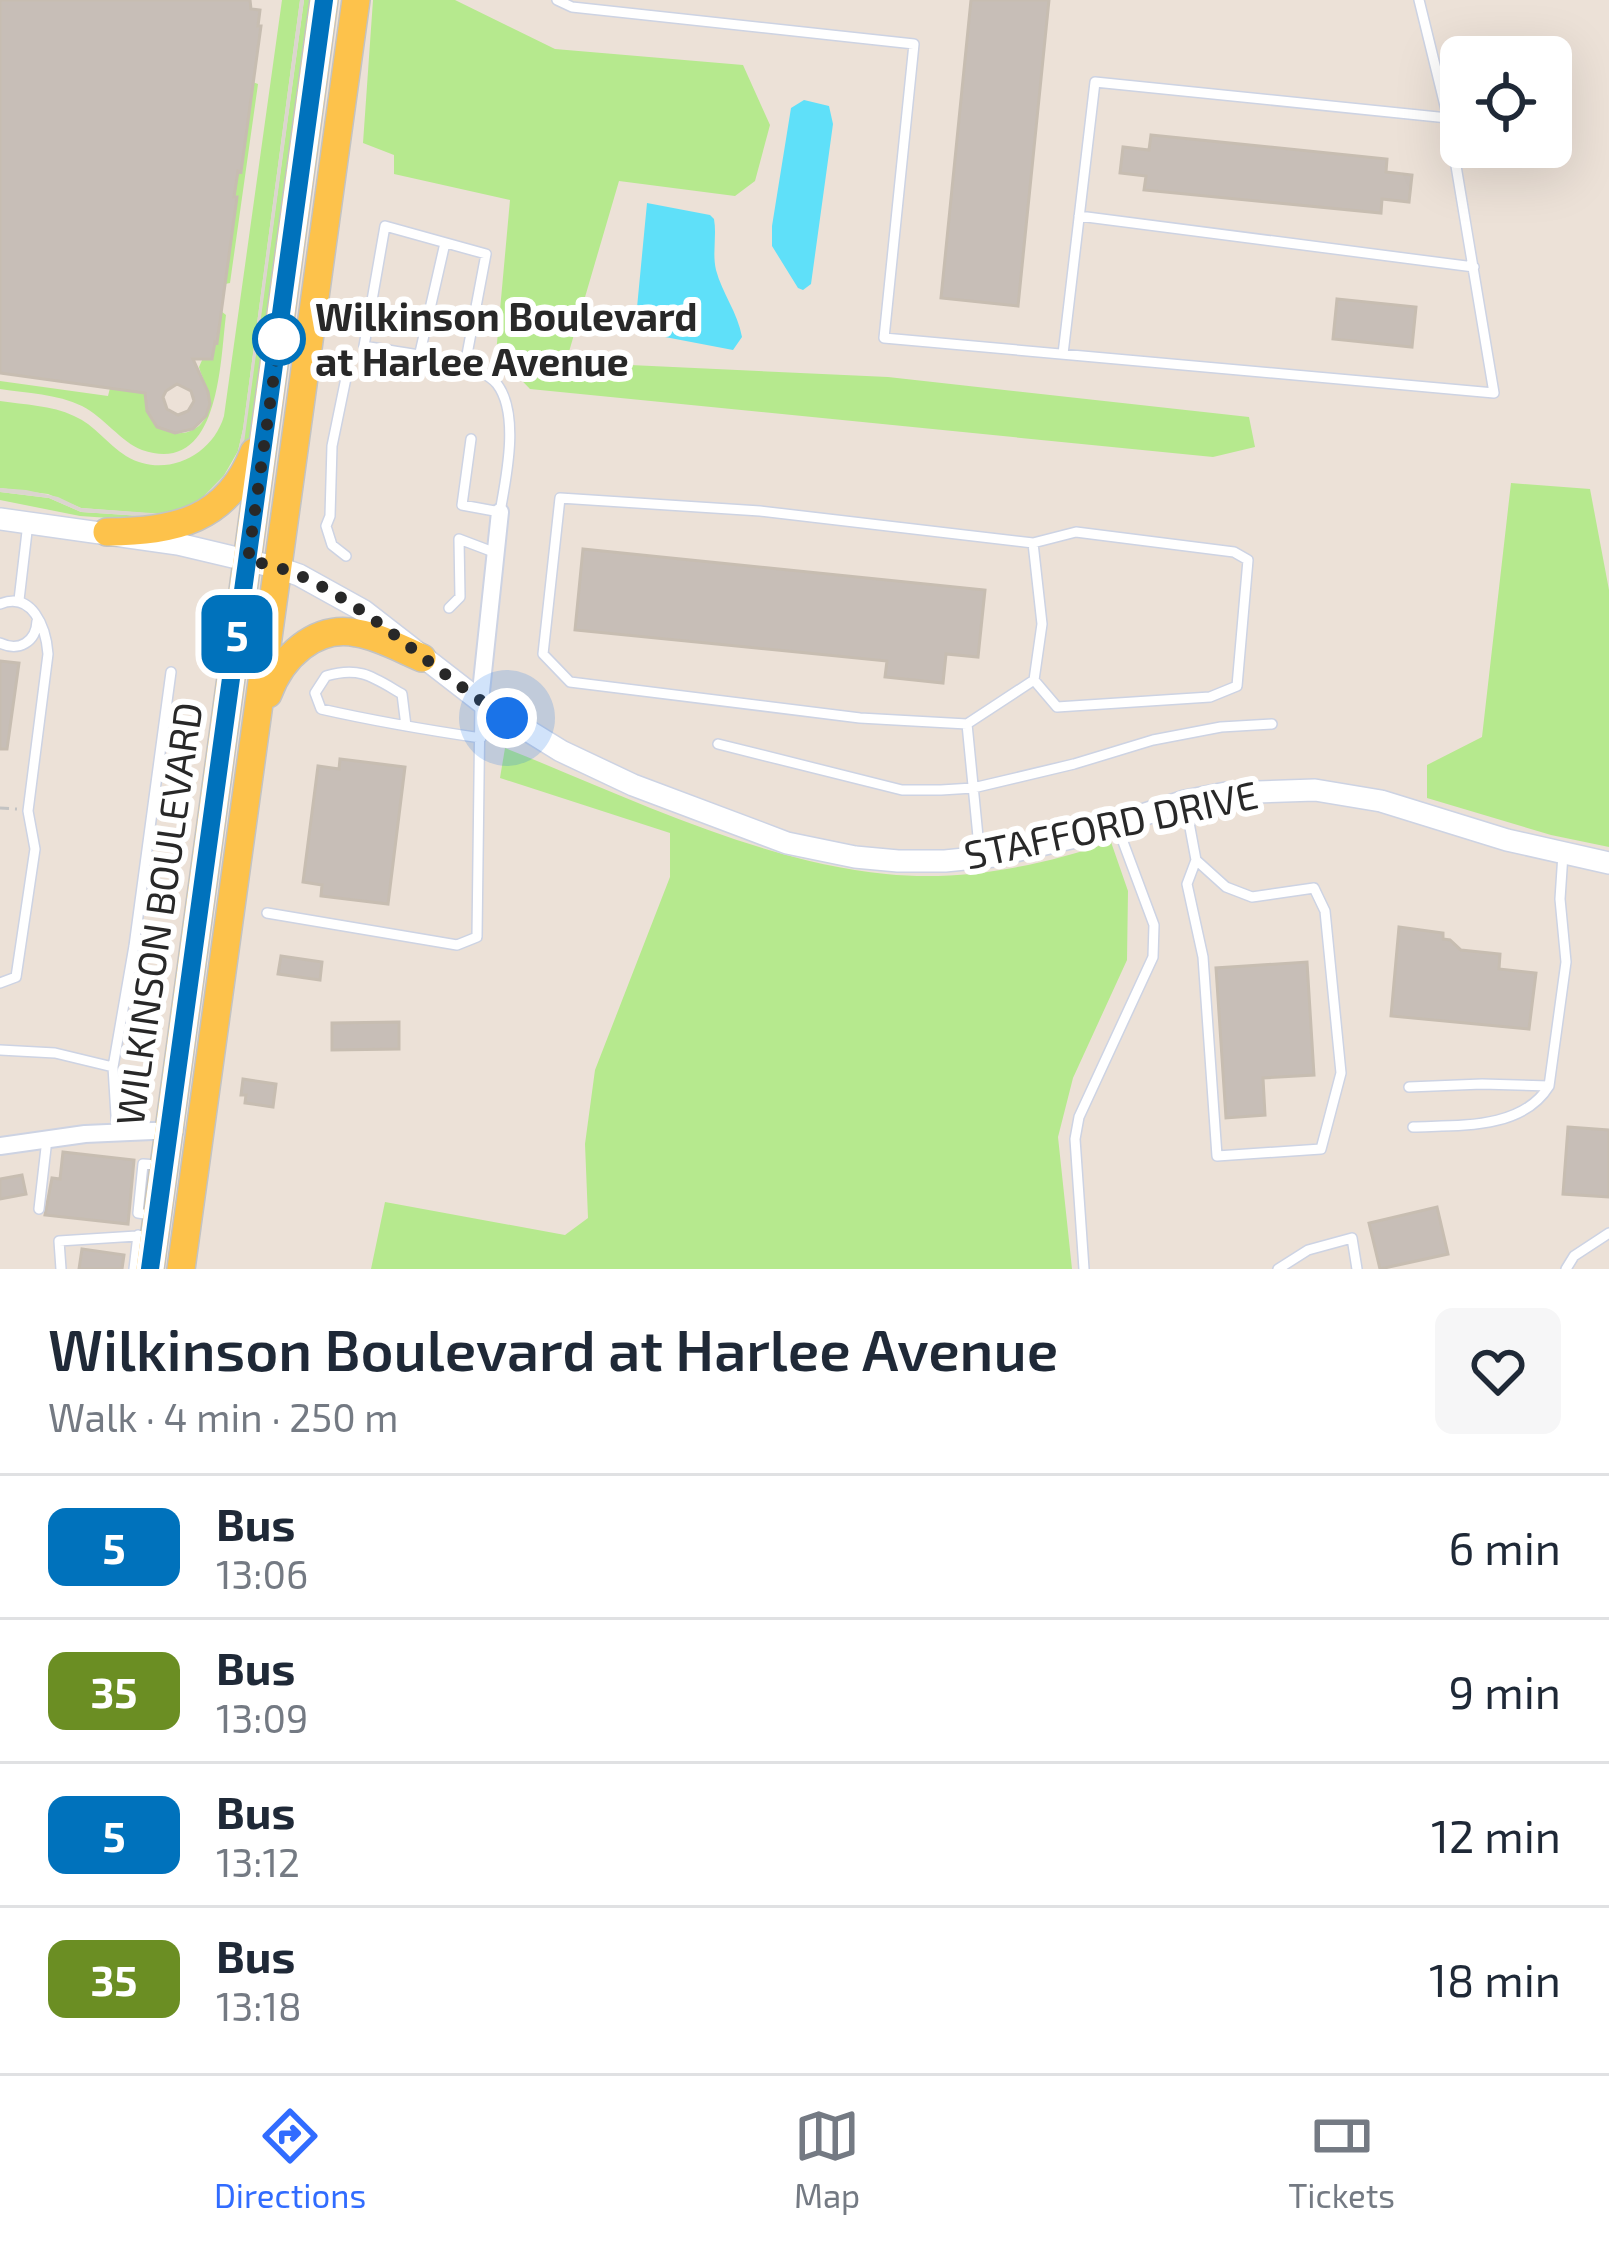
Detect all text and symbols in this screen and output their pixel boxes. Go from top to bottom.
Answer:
map controls [1440,36,1572,168]
button: locate [1440,36,1572,168]
place label: Wilkinson Boulevard at Harlee Avenue [315,292,698,384]
marker: Wilkinson Boulevard at Harlee Avenue [254,314,304,364]
line badge: 5 [198,595,276,673]
text: 5 [225,609,249,659]
your location [477,688,537,748]
street label: WILKINSON BOULEVARD [105,699,210,1128]
street label: STAFFORD DRIVE [960,769,1262,878]
button: heart [1435,1308,1561,1434]
text: Wilkinson Boulevard at Harlee Avenue [48,1314,1058,1382]
text: Walk · 4 min · 250 m [48,1393,399,1440]
text: Bus [216,1496,295,1550]
text: 6 min [1448,1520,1561,1574]
text: 5 [102,1522,126,1572]
text: 13:06 [216,1550,308,1597]
text: Bus [216,1640,295,1694]
text: 9 min [1448,1664,1561,1718]
text: 35 [91,1666,138,1716]
text: 13:09 [216,1694,308,1741]
text: Bus [216,1784,295,1838]
text: 12 min [1431,1808,1561,1862]
text: 5 [102,1810,126,1860]
text: 13:12 [216,1838,300,1885]
text: Bus [216,1928,295,1982]
text: 18 min [1429,1952,1561,2006]
text: 35 [91,1954,138,2004]
text: 13:18 [216,1982,302,2029]
tab: Directions [214,2103,366,2215]
tab: Map [794,2103,860,2215]
tab: Tickets [1288,2103,1395,2215]

